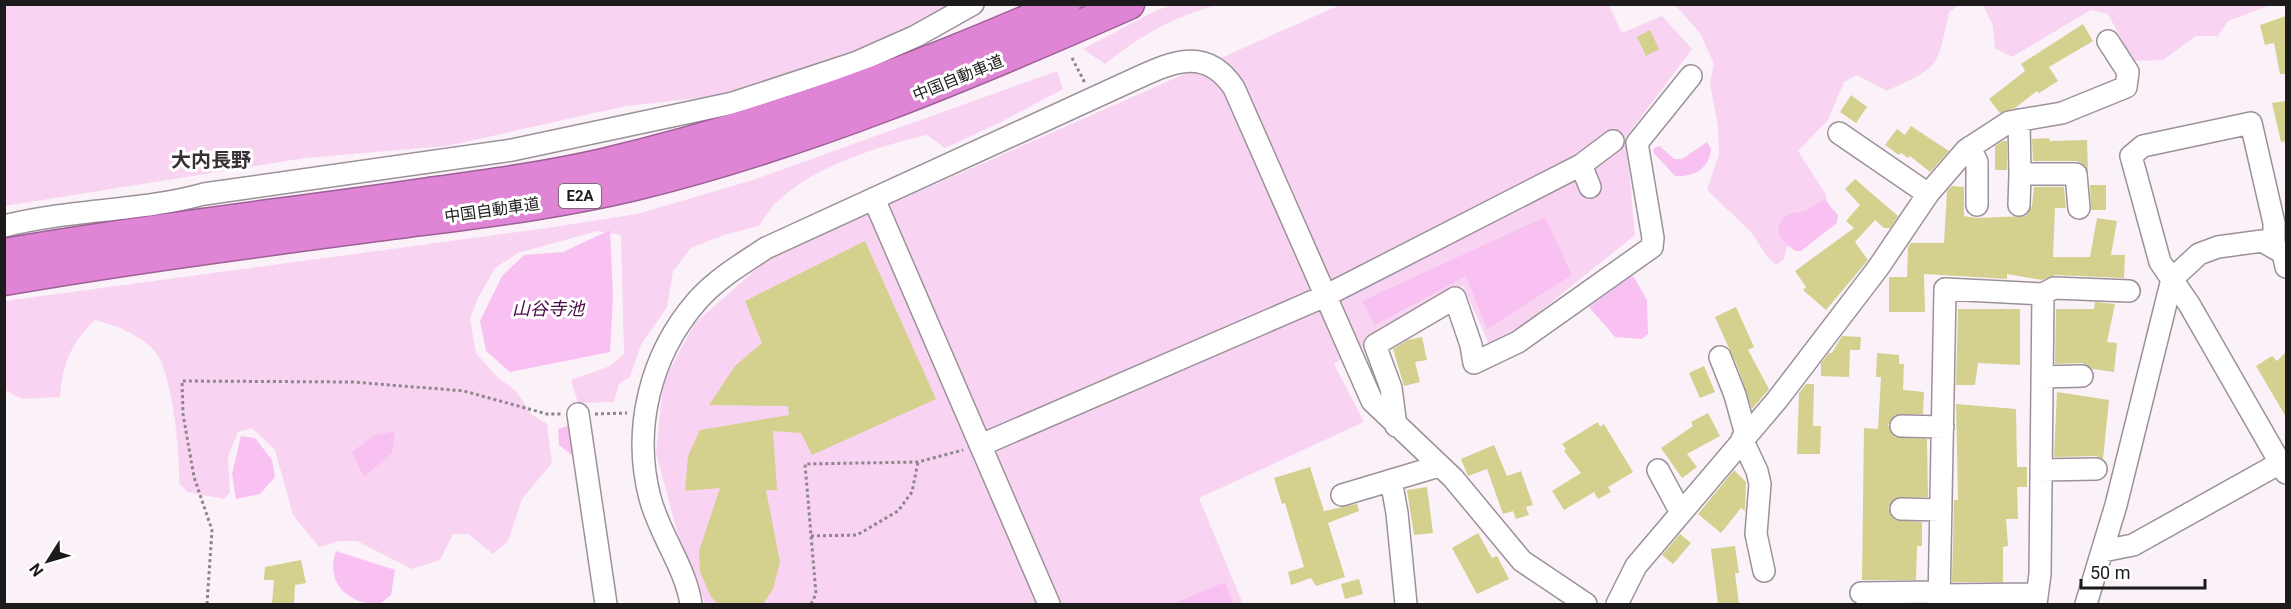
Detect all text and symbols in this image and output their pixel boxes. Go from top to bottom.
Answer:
street label: 中国自動車道 [910,51,1006,105]
district label: 大内長野 [171,148,251,172]
road number: E2A [559,184,601,208]
street label: 中国自動車道 [443,194,541,226]
water label: 山谷寺池 [512,298,586,319]
north arrow [18,531,78,591]
scale bar [2081,552,2206,590]
text: N [25,559,47,580]
text: 50 m [2090,562,2130,583]

